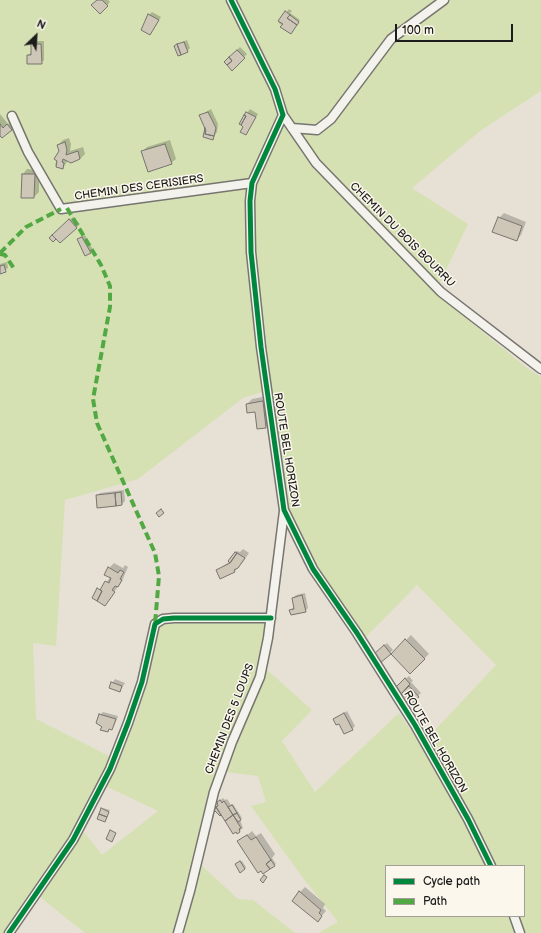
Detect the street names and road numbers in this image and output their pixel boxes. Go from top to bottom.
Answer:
street label: CHEMIN DES CERISIERS [74,172,204,204]
street label: CHEMIN DU BOIS BOURRU [347,180,457,290]
street label: ROUTE BEL HORIZON [270,392,302,508]
street label: CHEMIN DES 5 LOUPS [203,662,257,776]
street label: ROUTE BEL HORIZON [400,689,470,795]

